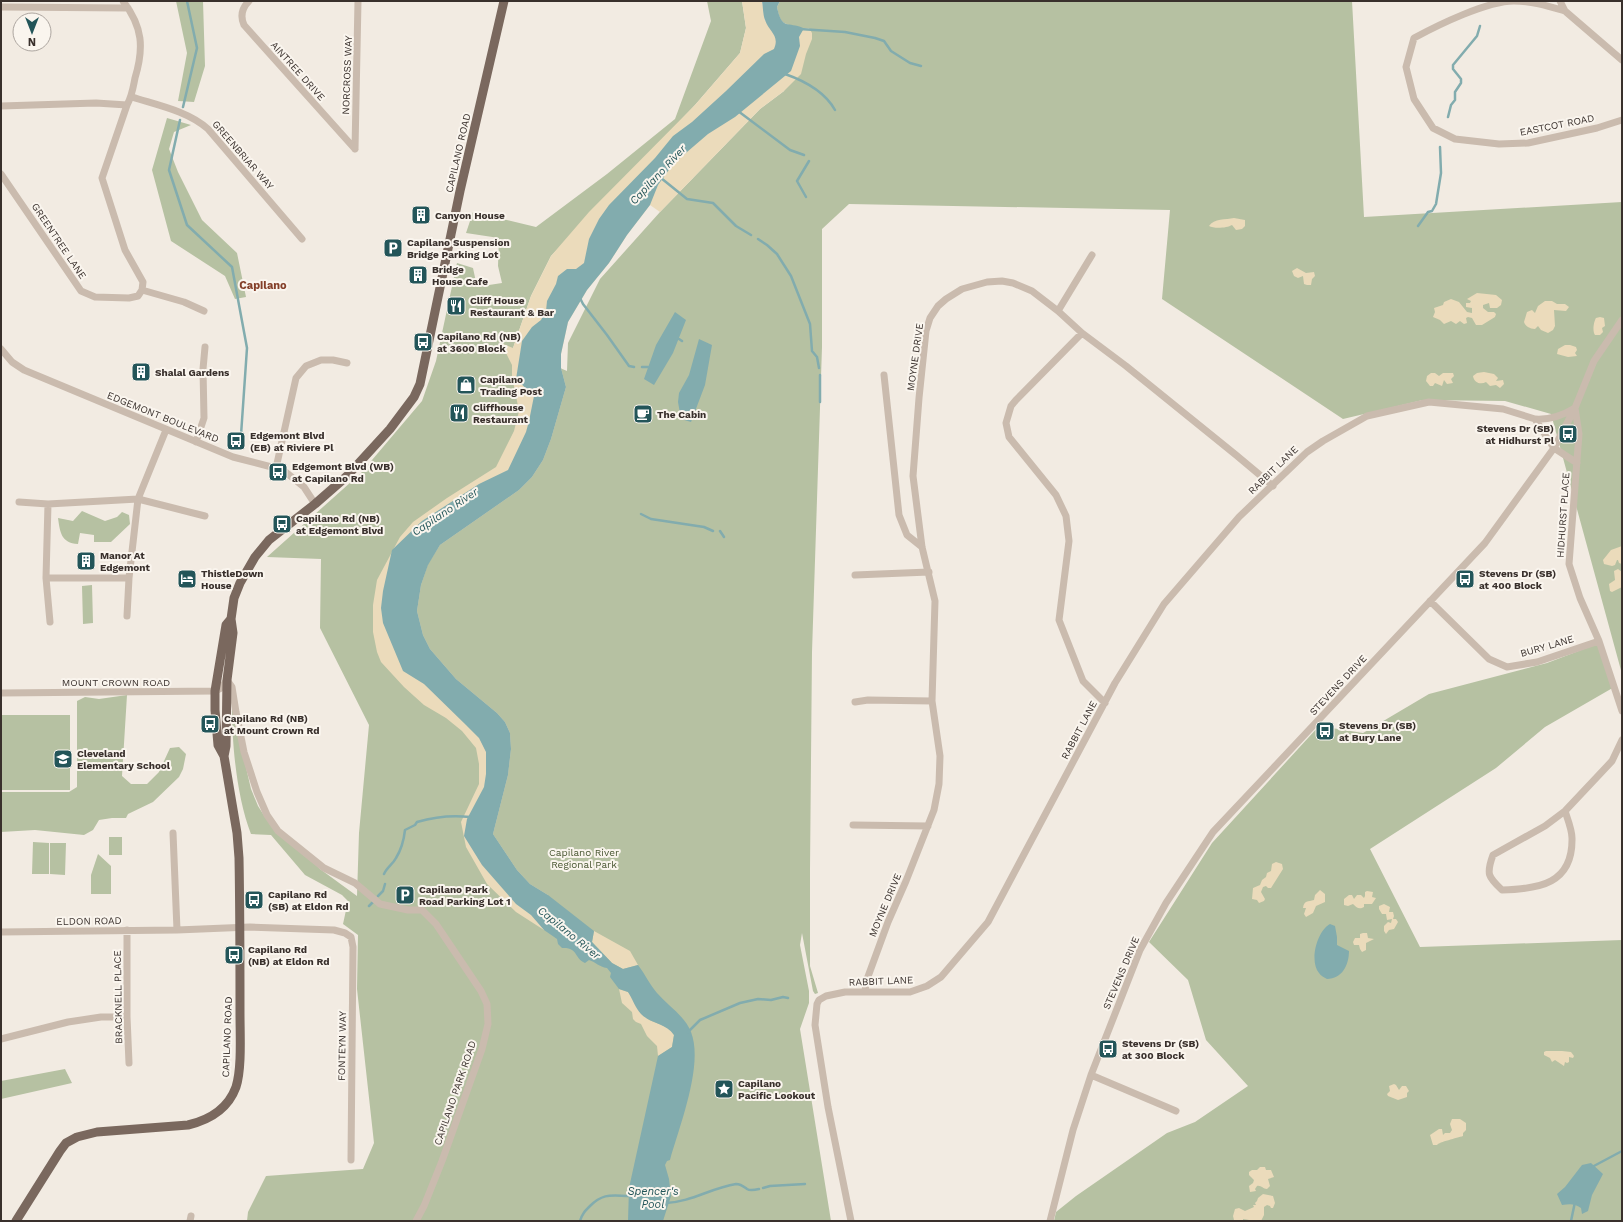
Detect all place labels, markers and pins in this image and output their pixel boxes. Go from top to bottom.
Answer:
building icon: Canyon House [410,204,432,226]
place label: Canyon House [435,210,505,221]
parking icon: Capilano Suspension Bridge Parking Lot [382,237,404,259]
place label: Capilano Suspension Bridge Parking Lot [407,237,510,260]
building icon: Bridge House Cafe [407,264,429,286]
place label: Bridge House Cafe [432,264,488,287]
restaurant icon: Cliff House Restaurant & Bar [445,295,467,317]
place label: Cliff House Restaurant & Bar [470,295,555,318]
bus stop icon: Capilano Rd (NB) at 3600 Block [412,331,434,353]
place label: Capilano Rd (NB) at 3600 Block [437,331,521,354]
building icon: Shalal Gardens [130,361,152,383]
place label: Shalal Gardens [155,367,230,378]
shop icon: Capilano Trading Post [455,374,477,396]
place label: Capilano Trading Post [480,374,543,397]
restaurant icon: Cliffhouse Restaurant [448,402,470,424]
place label: Cliffhouse Restaurant [473,402,529,425]
cafe icon: The Cabin [632,403,654,425]
place label: The Cabin [657,409,706,420]
place label: Stevens Dr (SB) at Hidhurst Pl [1477,423,1555,446]
bus stop icon: Stevens Dr (SB) at Hidhurst Pl [1557,423,1579,445]
bus stop icon: Edgemont Blvd (EB) at Riviere Pl [225,430,247,452]
place label: Edgemont Blvd (EB) at Riviere Pl [250,430,334,453]
bus stop icon: Edgemont Blvd (WB) at Capilano Rd [267,461,289,483]
place label: Edgemont Blvd (WB) at Capilano Rd [292,461,394,484]
bus stop icon: Capilano Rd (NB) at Edgemont Blvd [271,513,293,535]
place label: Capilano Rd (NB) at Edgemont Blvd [296,513,383,536]
building icon: Manor At Edgemont [75,550,97,572]
place label: Manor At Edgemont [100,550,150,573]
hotel icon: ThistleDown House [176,568,198,590]
place label: ThistleDown House [201,568,264,591]
bus stop icon: Stevens Dr (SB) at 400 Block [1454,568,1476,590]
place label: Stevens Dr (SB) at 400 Block [1479,568,1556,591]
bus stop icon: Capilano Rd (NB) at Mount Crown Rd [199,713,221,735]
place label: Capilano Rd (NB) at Mount Crown Rd [224,713,320,736]
bus stop icon: Stevens Dr (SB) at Bury Lane [1314,720,1336,742]
place label: Stevens Dr (SB) at Bury Lane [1339,720,1416,743]
school or university icon: Cleveland Elementary School [52,748,74,770]
place label: Cleveland Elementary School [77,748,171,771]
parking icon: Capilano Park Road Parking Lot 1 [394,884,416,906]
place label: Capilano Park Road Parking Lot 1 [419,884,511,907]
bus stop icon: Capilano Rd (SB) at Eldon Rd [243,889,265,911]
place label: Capilano Rd (SB) at Eldon Rd [268,889,349,912]
bus stop icon: Capilano Rd (NB) at Eldon Rd [223,944,245,966]
place label: Capilano Rd (NB) at Eldon Rd [248,944,330,967]
bus stop icon: Stevens Dr (SB) at 300 Block [1097,1038,1119,1060]
place label: Stevens Dr (SB) at 300 Block [1122,1038,1199,1061]
place icon: Capilano Pacific Lookout [713,1078,735,1100]
place label: Capilano Pacific Lookout [738,1078,816,1101]

